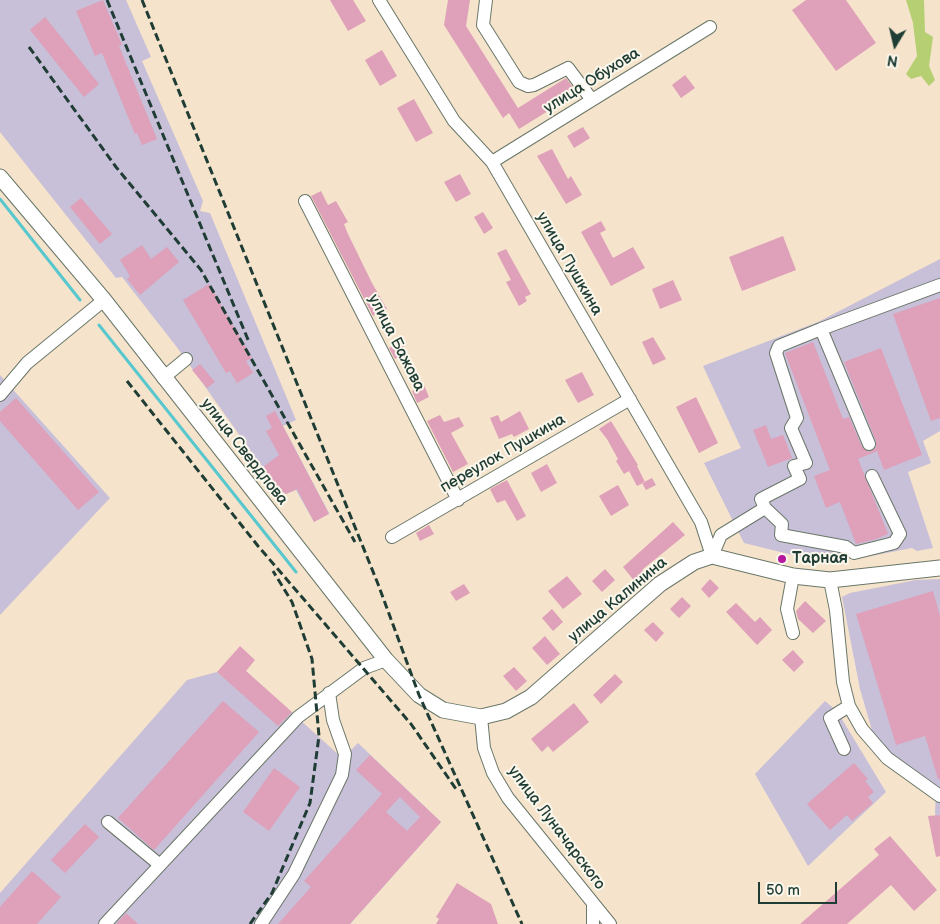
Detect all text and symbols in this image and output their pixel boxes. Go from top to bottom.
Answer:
north arrow [870,20,920,70]
street label: улица Обухова [540,44,644,118]
text: N [886,51,899,70]
street label: улица Пушкина [532,209,606,319]
street label: улица Бажова [363,291,429,395]
street label: улица Свердлова [196,395,292,509]
street label: переулок Пушкина [437,410,569,498]
place label: Тарная [792,549,848,569]
street label: улица Калинина [565,553,671,647]
marker: Тарная [776,553,788,565]
street label: улица Луначарского [503,762,609,894]
scale bar [760,872,839,904]
text: 50 m [766,881,800,900]

